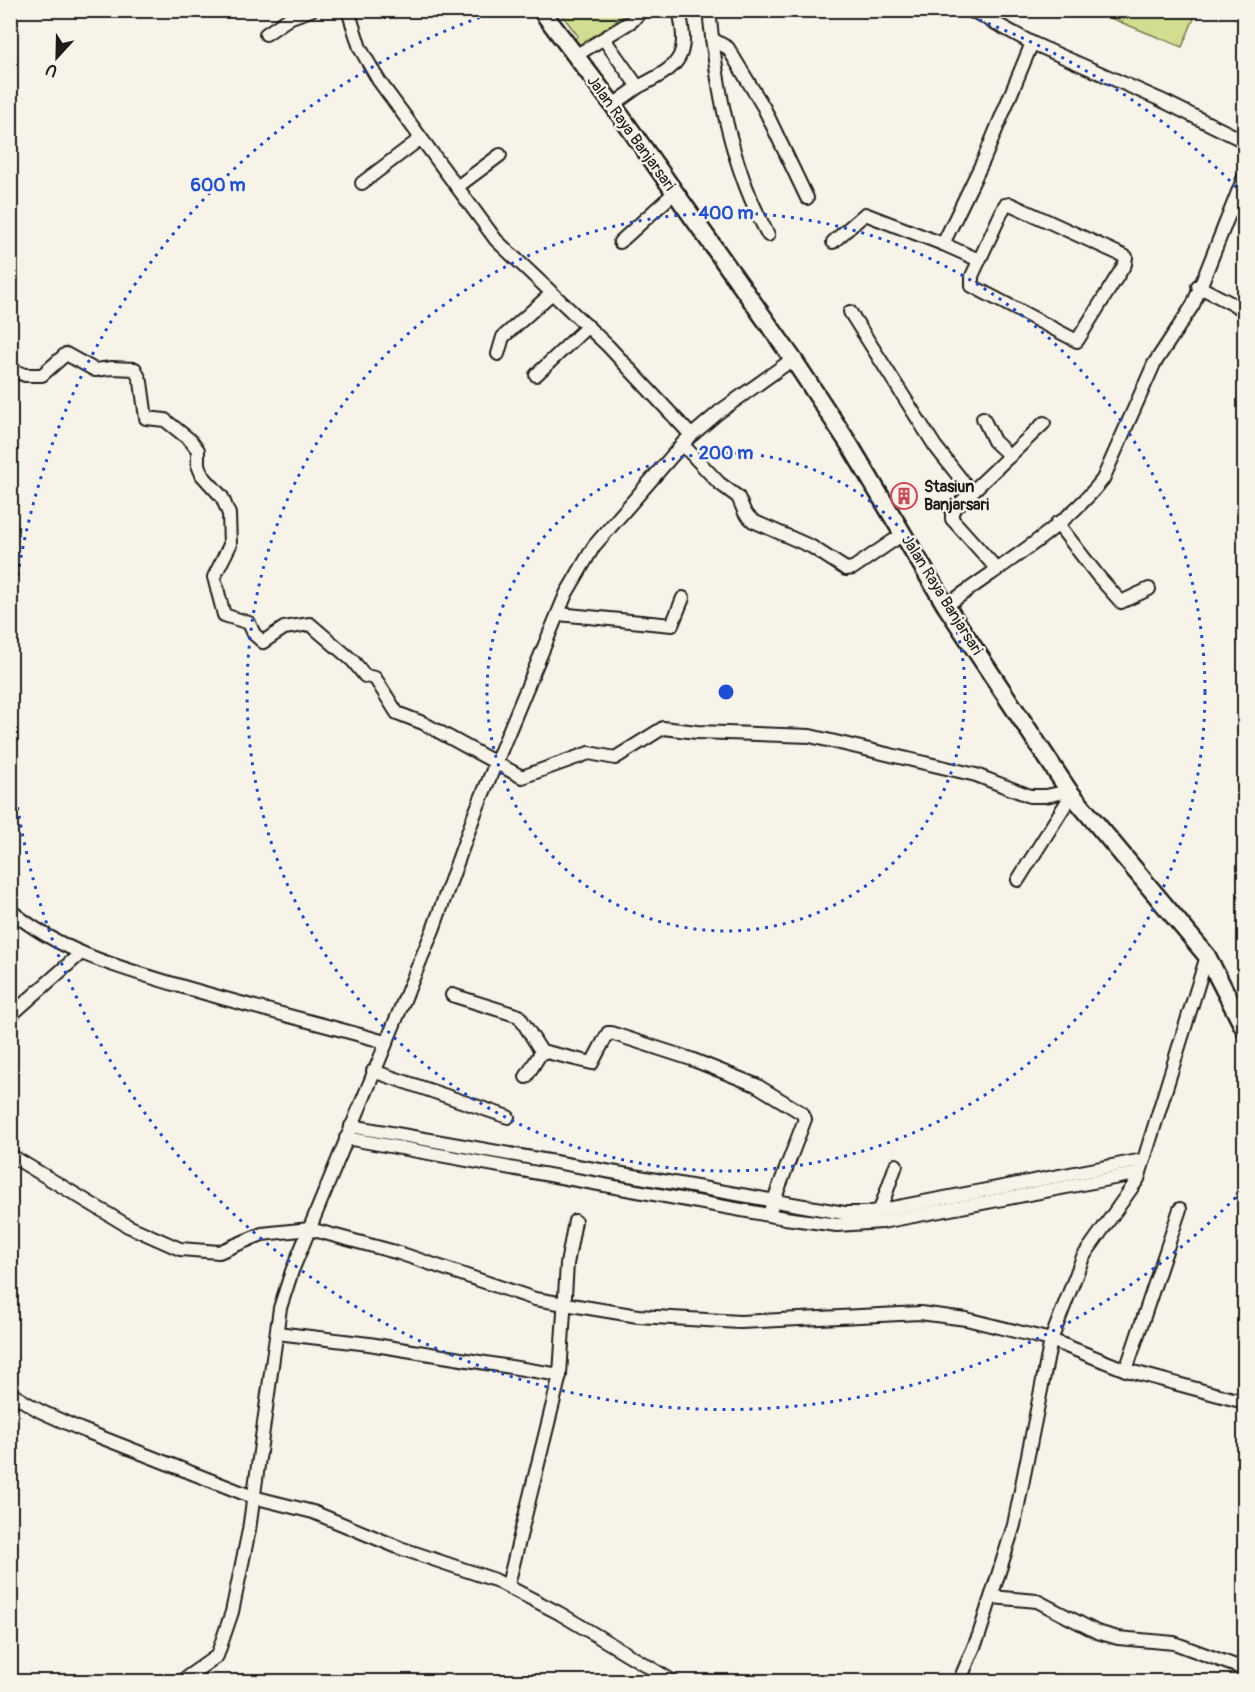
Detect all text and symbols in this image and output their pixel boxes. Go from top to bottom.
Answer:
north arrow [27,27,87,87]
text: U [43,59,60,81]
street label: Jalan Raya Banjarsari [582,71,680,195]
text: 600 m [191,174,245,197]
text: 400 m [699,202,753,225]
text: 200 m [699,442,753,465]
place label: Stasiun Banjarsari [924,477,989,515]
building icon: Stasiun Banjarsari [889,481,919,511]
street label: Jalan Raya Banjarsari [897,531,987,659]
centre of rings [716,682,736,702]

